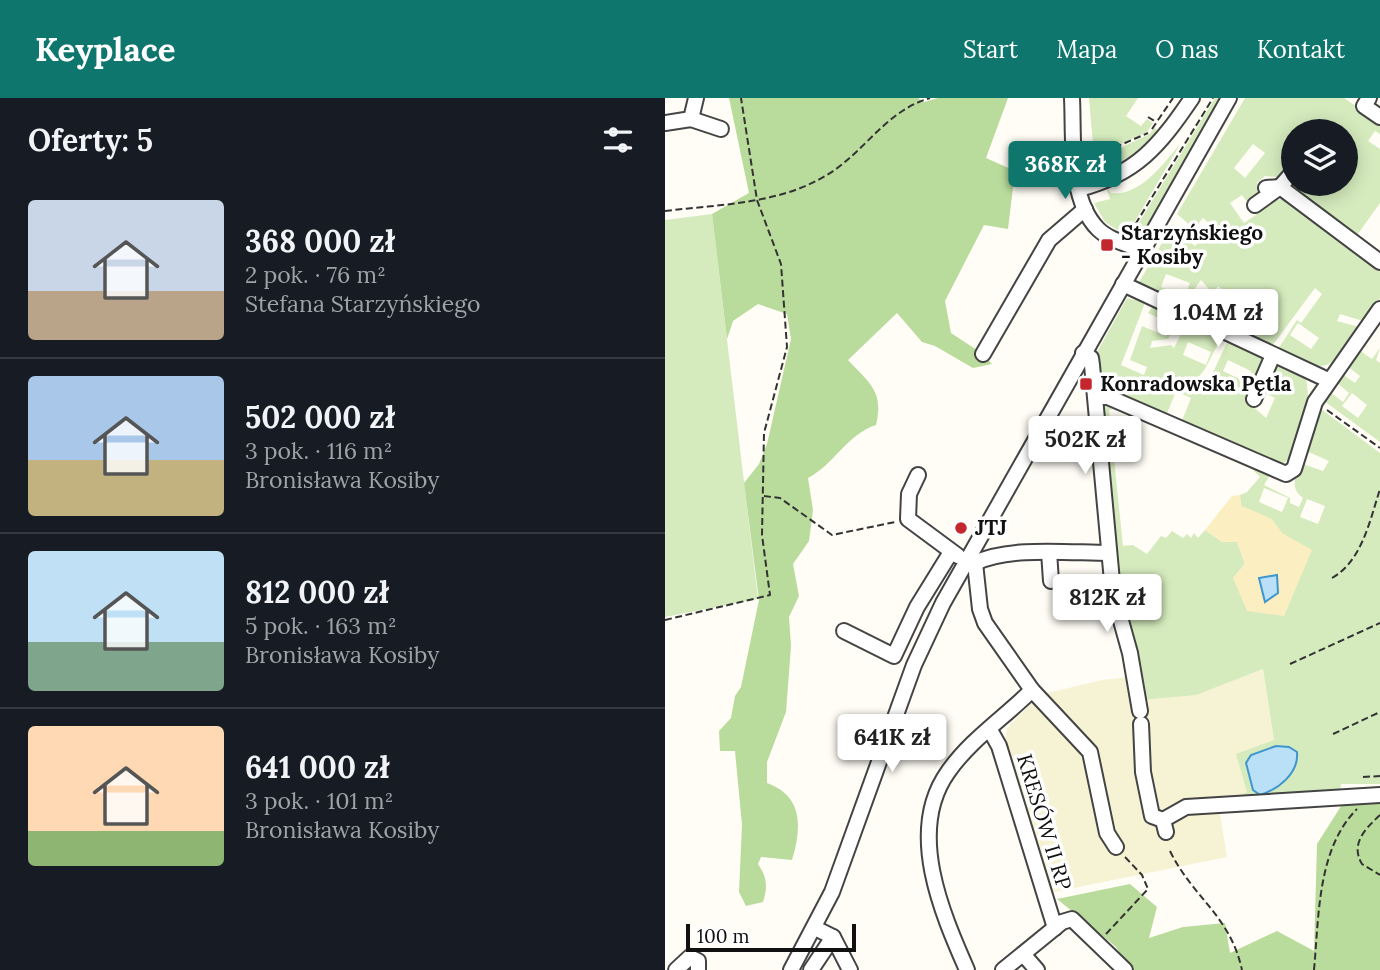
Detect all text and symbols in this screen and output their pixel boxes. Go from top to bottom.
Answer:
text: Keyplace [35,28,176,70]
text: Start [963,34,1018,65]
text: Mapa [1056,34,1117,65]
text: O nas [1155,34,1219,65]
text: Kontakt [1257,34,1345,65]
map controls [1281,119,1358,196]
button: layers [1281,119,1358,196]
text: Oferty: 5 [28,121,153,159]
icon: filters [599,121,637,159]
pin: 368K zł [1000,141,1130,201]
text: 368K zł [1024,149,1106,178]
place label: Starzyńskiego - Kosiby [1121,219,1263,270]
text: 368 000 zł [245,222,395,260]
icon: home [84,228,168,312]
marker: Starzyńskiego - Kosiby [1099,237,1115,253]
text: 2 pok. · 76 m² [245,260,386,289]
text: Stefana Starzyńskiego [245,289,480,318]
pin: 1.04M zł [1146,289,1290,349]
text: 1.04M zł [1173,297,1263,326]
place label: Konradowska Pętla [1100,370,1292,397]
marker: Konradowska Pętla [1078,376,1094,392]
text: 502 000 zł [245,398,395,436]
icon: home [84,404,168,488]
pin: 502K zł [1020,416,1150,476]
text: 502K zł [1044,424,1126,453]
text: 3 pok. · 116 m² [245,436,392,465]
text: Bronisława Kosiby [245,465,439,494]
place label: JTJ [975,514,1007,541]
marker: JTJ [953,520,969,536]
text: 812 000 zł [245,573,389,611]
pin: 812K zł [1042,574,1172,634]
icon: home [84,579,168,663]
text: 812K zł [1069,582,1145,611]
text: 5 pok. · 163 m² [245,611,397,640]
text: Bronisława Kosiby [245,640,439,669]
pin: 641K zł [827,714,957,774]
text: 641K zł [853,722,931,751]
text: 641 000 zł [245,748,389,786]
street label: KRESÓW II RP [1011,751,1078,893]
icon: home [84,754,168,838]
text: 3 pok. · 101 m² [245,786,393,815]
text: Bronisława Kosiby [245,815,439,844]
scale bar [686,921,856,953]
text: 100 m [697,924,750,948]

